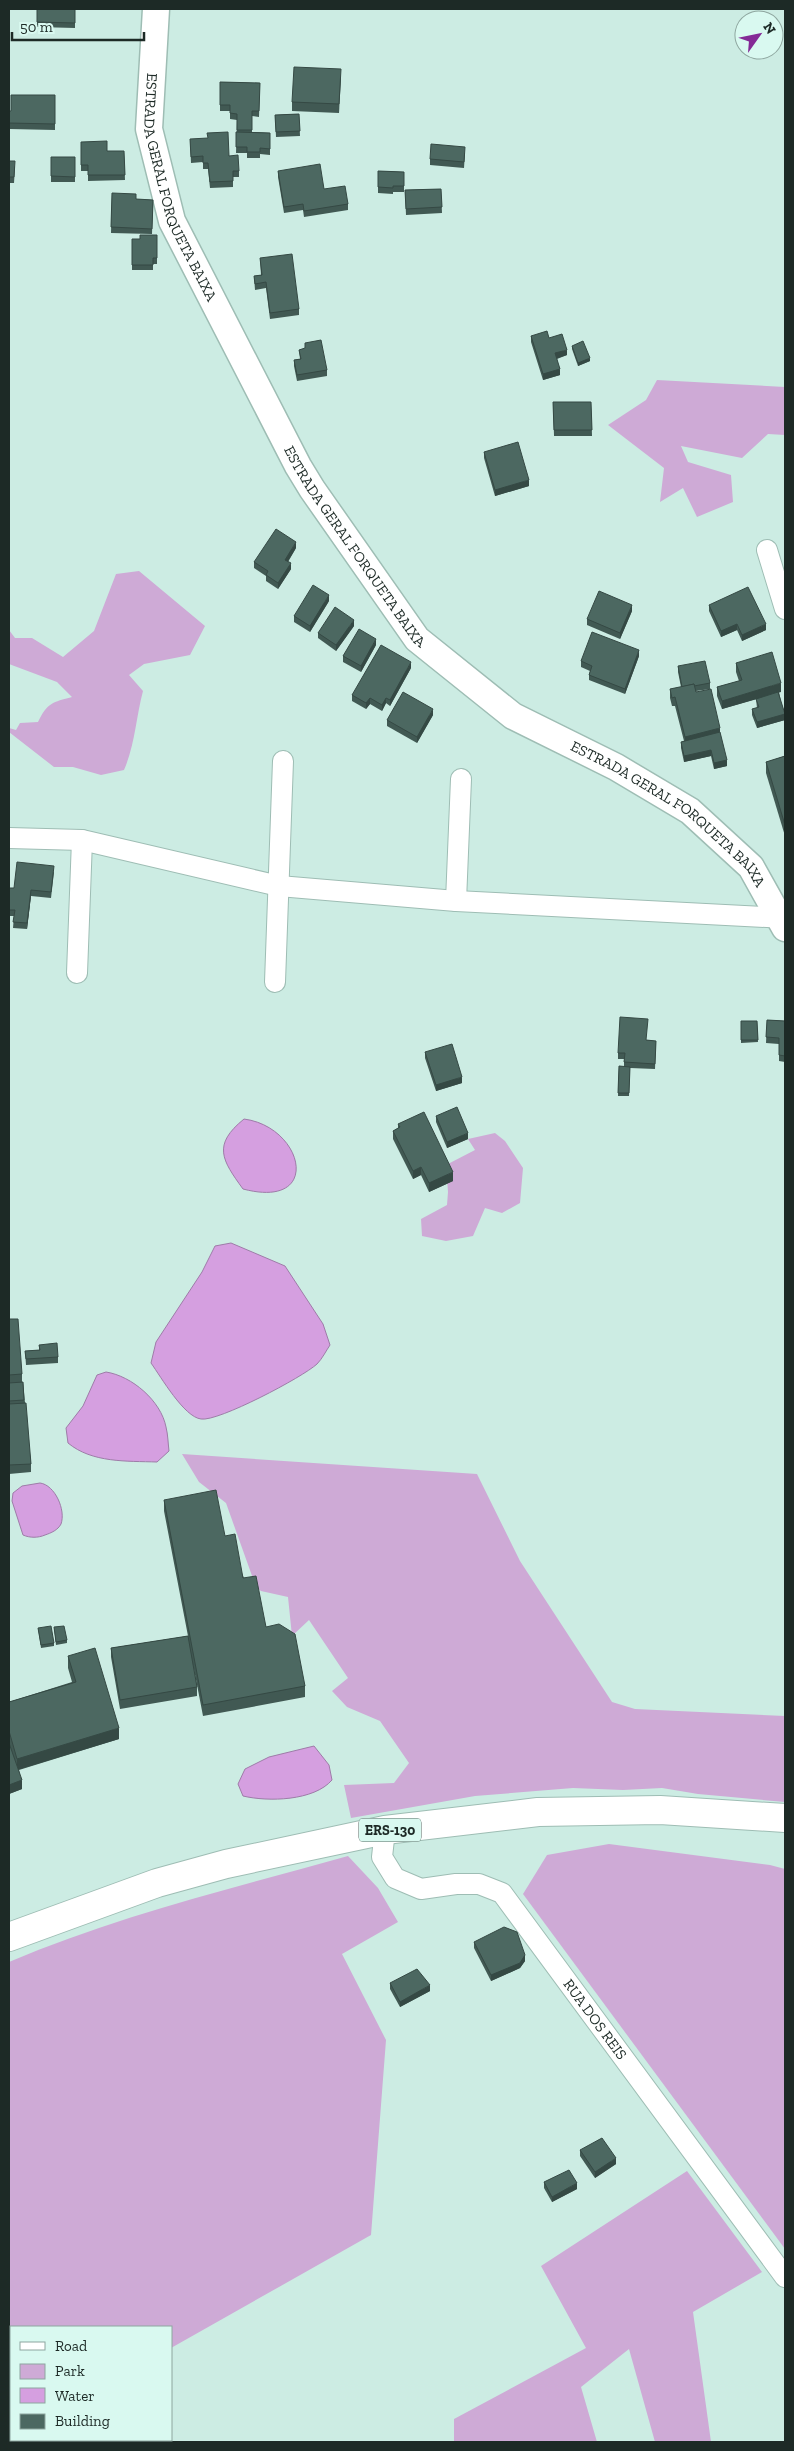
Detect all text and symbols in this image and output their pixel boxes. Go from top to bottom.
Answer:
scale bar [12,10,145,42]
north arrow [734,10,784,60]
text: 50 m [20,18,53,36]
text: N [759,19,780,38]
street label: ESTRADA GERAL FORQUETA BAIXA [140,72,221,304]
street label: ESTRADA GERAL FORQUETA BAIXA [280,443,429,651]
street label: ESTRADA GERAL FORQUETA BAIXA [568,737,769,890]
road number: ERS-130 [359,1818,421,1842]
street label: RUA DOS REIS [559,1975,631,2063]
legend [10,2326,172,2441]
text: Road [55,2337,88,2355]
text: Park [55,2362,85,2380]
text: Water [55,2387,95,2405]
text: Building [55,2412,110,2430]

